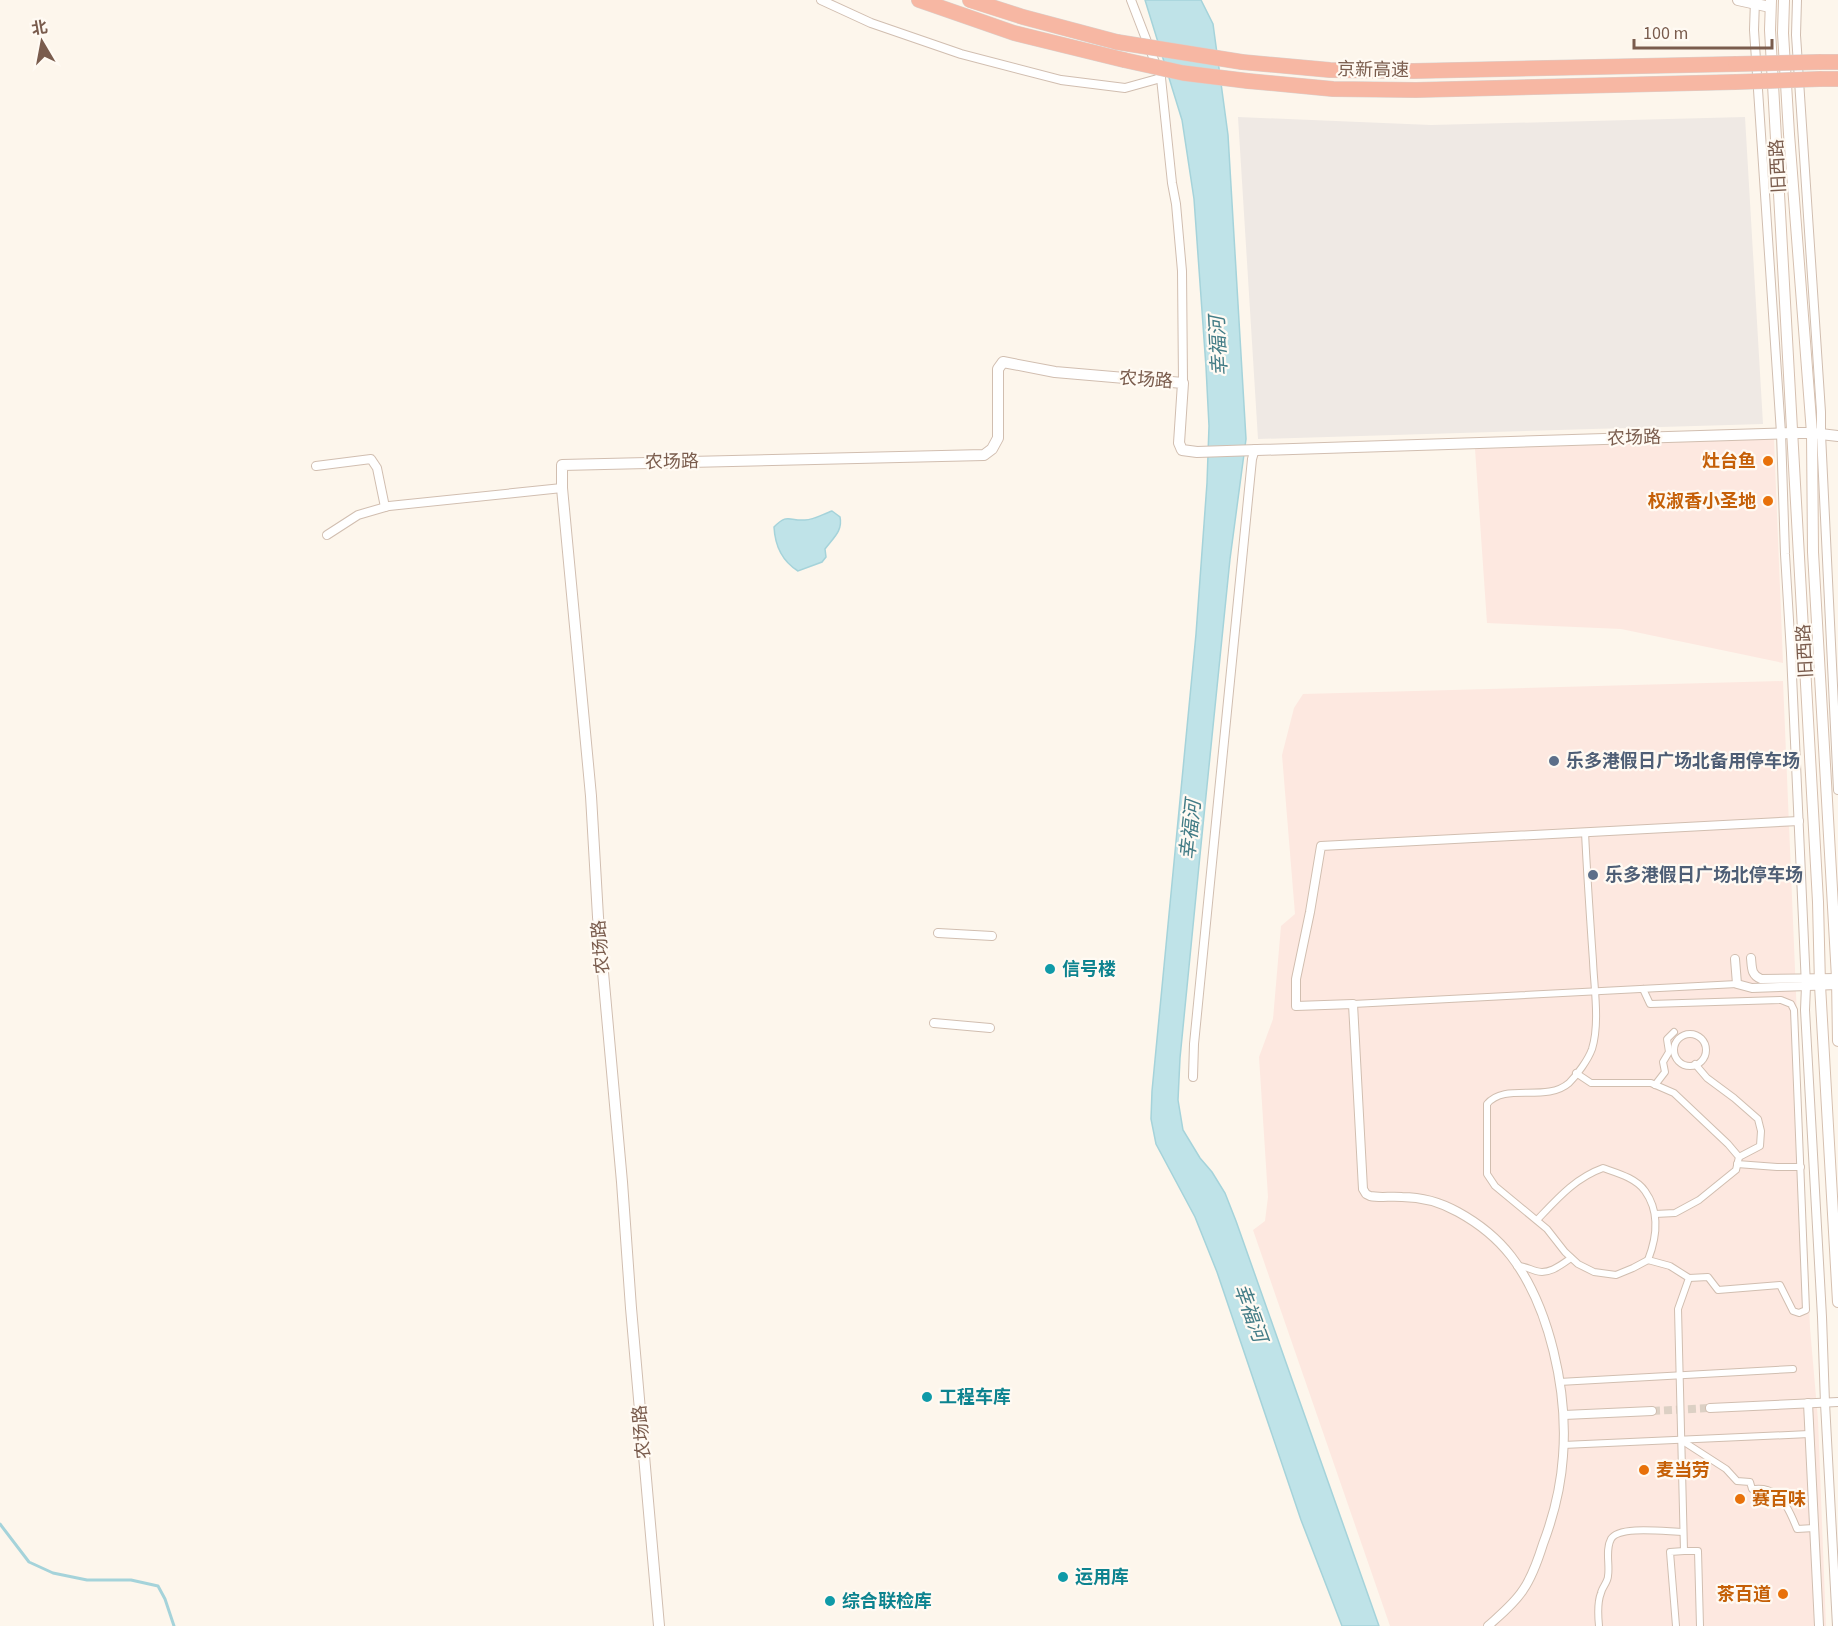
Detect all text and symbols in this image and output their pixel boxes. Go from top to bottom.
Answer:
north arrow [12,12,72,72]
scale bar [1634,12,1772,50]
text: 北 [30,16,49,40]
text: 100 m [1643,21,1688,46]
street label: 京新高速 [1337,57,1409,83]
street label: 旧西路 [1764,138,1792,194]
water label: 幸福河 [1203,311,1235,377]
street label: 农场路 [1118,366,1174,394]
street label: 农场路 [1607,425,1661,451]
street label: 农场路 [645,449,699,475]
place label: 灶台鱼 [1702,449,1756,474]
marker: 灶台鱼 [1761,454,1775,468]
place label: 权淑香小圣地 [1647,489,1756,514]
marker: 权淑香小圣地 [1761,494,1775,508]
street label: 旧西路 [1791,623,1819,679]
place label: 乐多港假日广场北备用停车场 [1566,749,1800,774]
marker: 乐多港假日广场北备用停车场 [1547,754,1561,768]
water label: 幸福河 [1174,795,1208,861]
place label: 乐多港假日广场北停车场 [1605,863,1803,888]
marker: 乐多港假日广场北停车场 [1586,868,1600,882]
street label: 农场路 [586,919,616,975]
place label: 信号楼 [1062,957,1116,982]
marker: 信号楼 [1043,962,1057,976]
water label: 幸福河 [1227,1280,1275,1350]
place label: 工程车库 [939,1385,1011,1410]
marker: 工程车库 [920,1390,934,1404]
street label: 农场路 [627,1404,657,1460]
place label: 麦当劳 [1656,1458,1710,1483]
marker: 麦当劳 [1637,1463,1651,1477]
place label: 赛百味 [1752,1487,1806,1512]
marker: 赛百味 [1733,1492,1747,1506]
place label: 运用库 [1075,1565,1129,1590]
marker: 运用库 [1056,1570,1070,1584]
place label: 茶百道 [1717,1582,1771,1607]
marker: 茶百道 [1776,1587,1790,1601]
place label: 综合联检库 [842,1589,932,1614]
marker: 综合联检库 [823,1594,837,1608]

